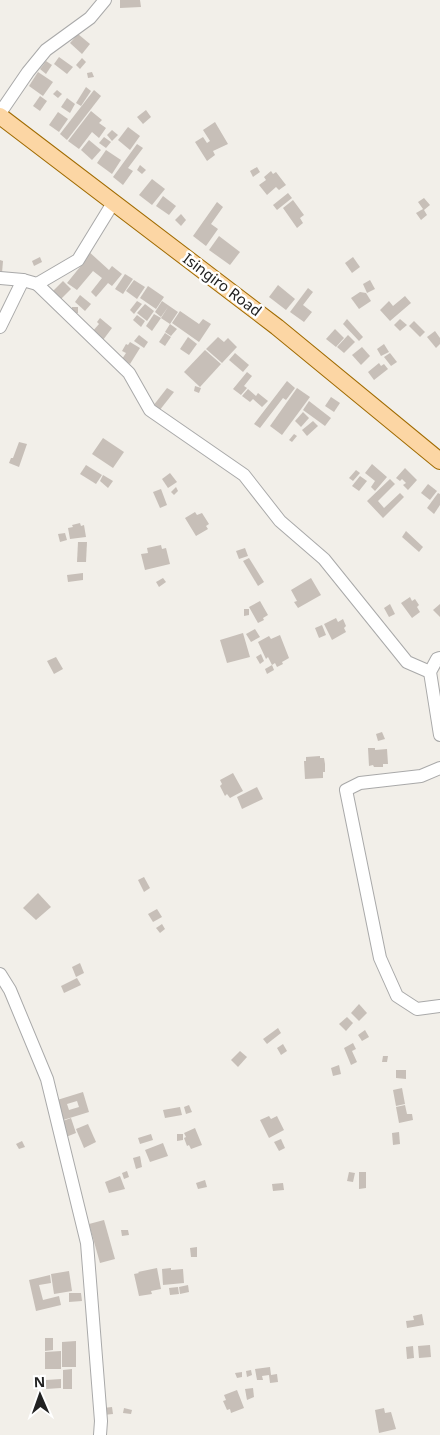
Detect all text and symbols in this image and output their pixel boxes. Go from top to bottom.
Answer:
street label: Isingiro Road [179,248,266,320]
north arrow [15,1370,65,1420]
text: N [34,1372,46,1391]

